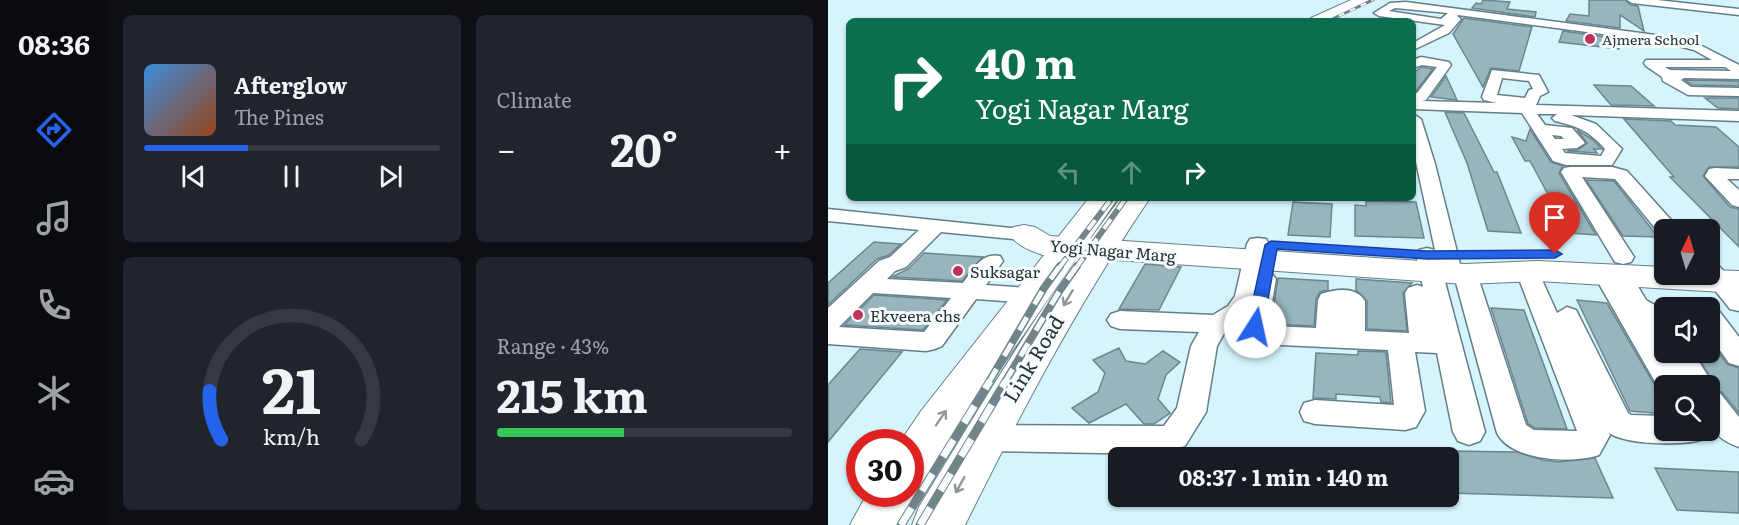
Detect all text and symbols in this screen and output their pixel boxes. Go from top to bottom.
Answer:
text: 08:36 [18,23,90,63]
place label: Ajmera School [1602,29,1700,49]
text: 40 m [975,30,1076,92]
marker: Ajmera School [1583,32,1597,46]
icon: right [876,42,954,120]
text: Afterglow [234,68,347,101]
text: Climate [497,84,572,114]
text: Yogi Nagar Marg [975,87,1189,127]
text: The Pines [234,101,324,131]
icon: directions [33,109,75,151]
text: 20° [610,114,678,181]
text: − [497,123,516,172]
text: + [773,123,792,172]
icon: left [1052,156,1085,189]
icon: ahead [1115,156,1148,189]
icon: right [1178,156,1211,189]
icon: previous [177,160,210,193]
icon: pause [275,160,308,193]
icon: next [374,160,407,193]
pin [1529,192,1580,254]
icon: music [33,197,75,239]
icon: arrive [1538,201,1571,234]
north arrow [1654,219,1720,285]
map controls [1654,219,1720,441]
street label: Yogi Nagar Marg [1049,233,1177,267]
place label: Suksagar [970,259,1040,283]
marker: Suksagar [951,264,965,278]
icon: phone [33,284,75,326]
one-way arrow [1061,289,1073,306]
position arrow [1223,295,1287,359]
button: sound [1654,297,1720,363]
place label: Ekveera chs [870,303,960,327]
marker: Ekveera chs [851,308,865,322]
street label: Link Road [994,309,1070,407]
text: Range · 43% [497,330,609,360]
text: 21 [262,341,321,433]
text: 215 km [497,360,648,427]
icon: climate [33,372,75,414]
button: search [1654,375,1720,441]
one-way arrow [935,410,947,426]
text: km/h [263,421,320,453]
speed limit sign: 30 [846,429,924,507]
icon: car [33,460,75,502]
text: 08:37 · 1 min · 140 m [1179,460,1388,493]
one-way arrow [954,476,966,493]

